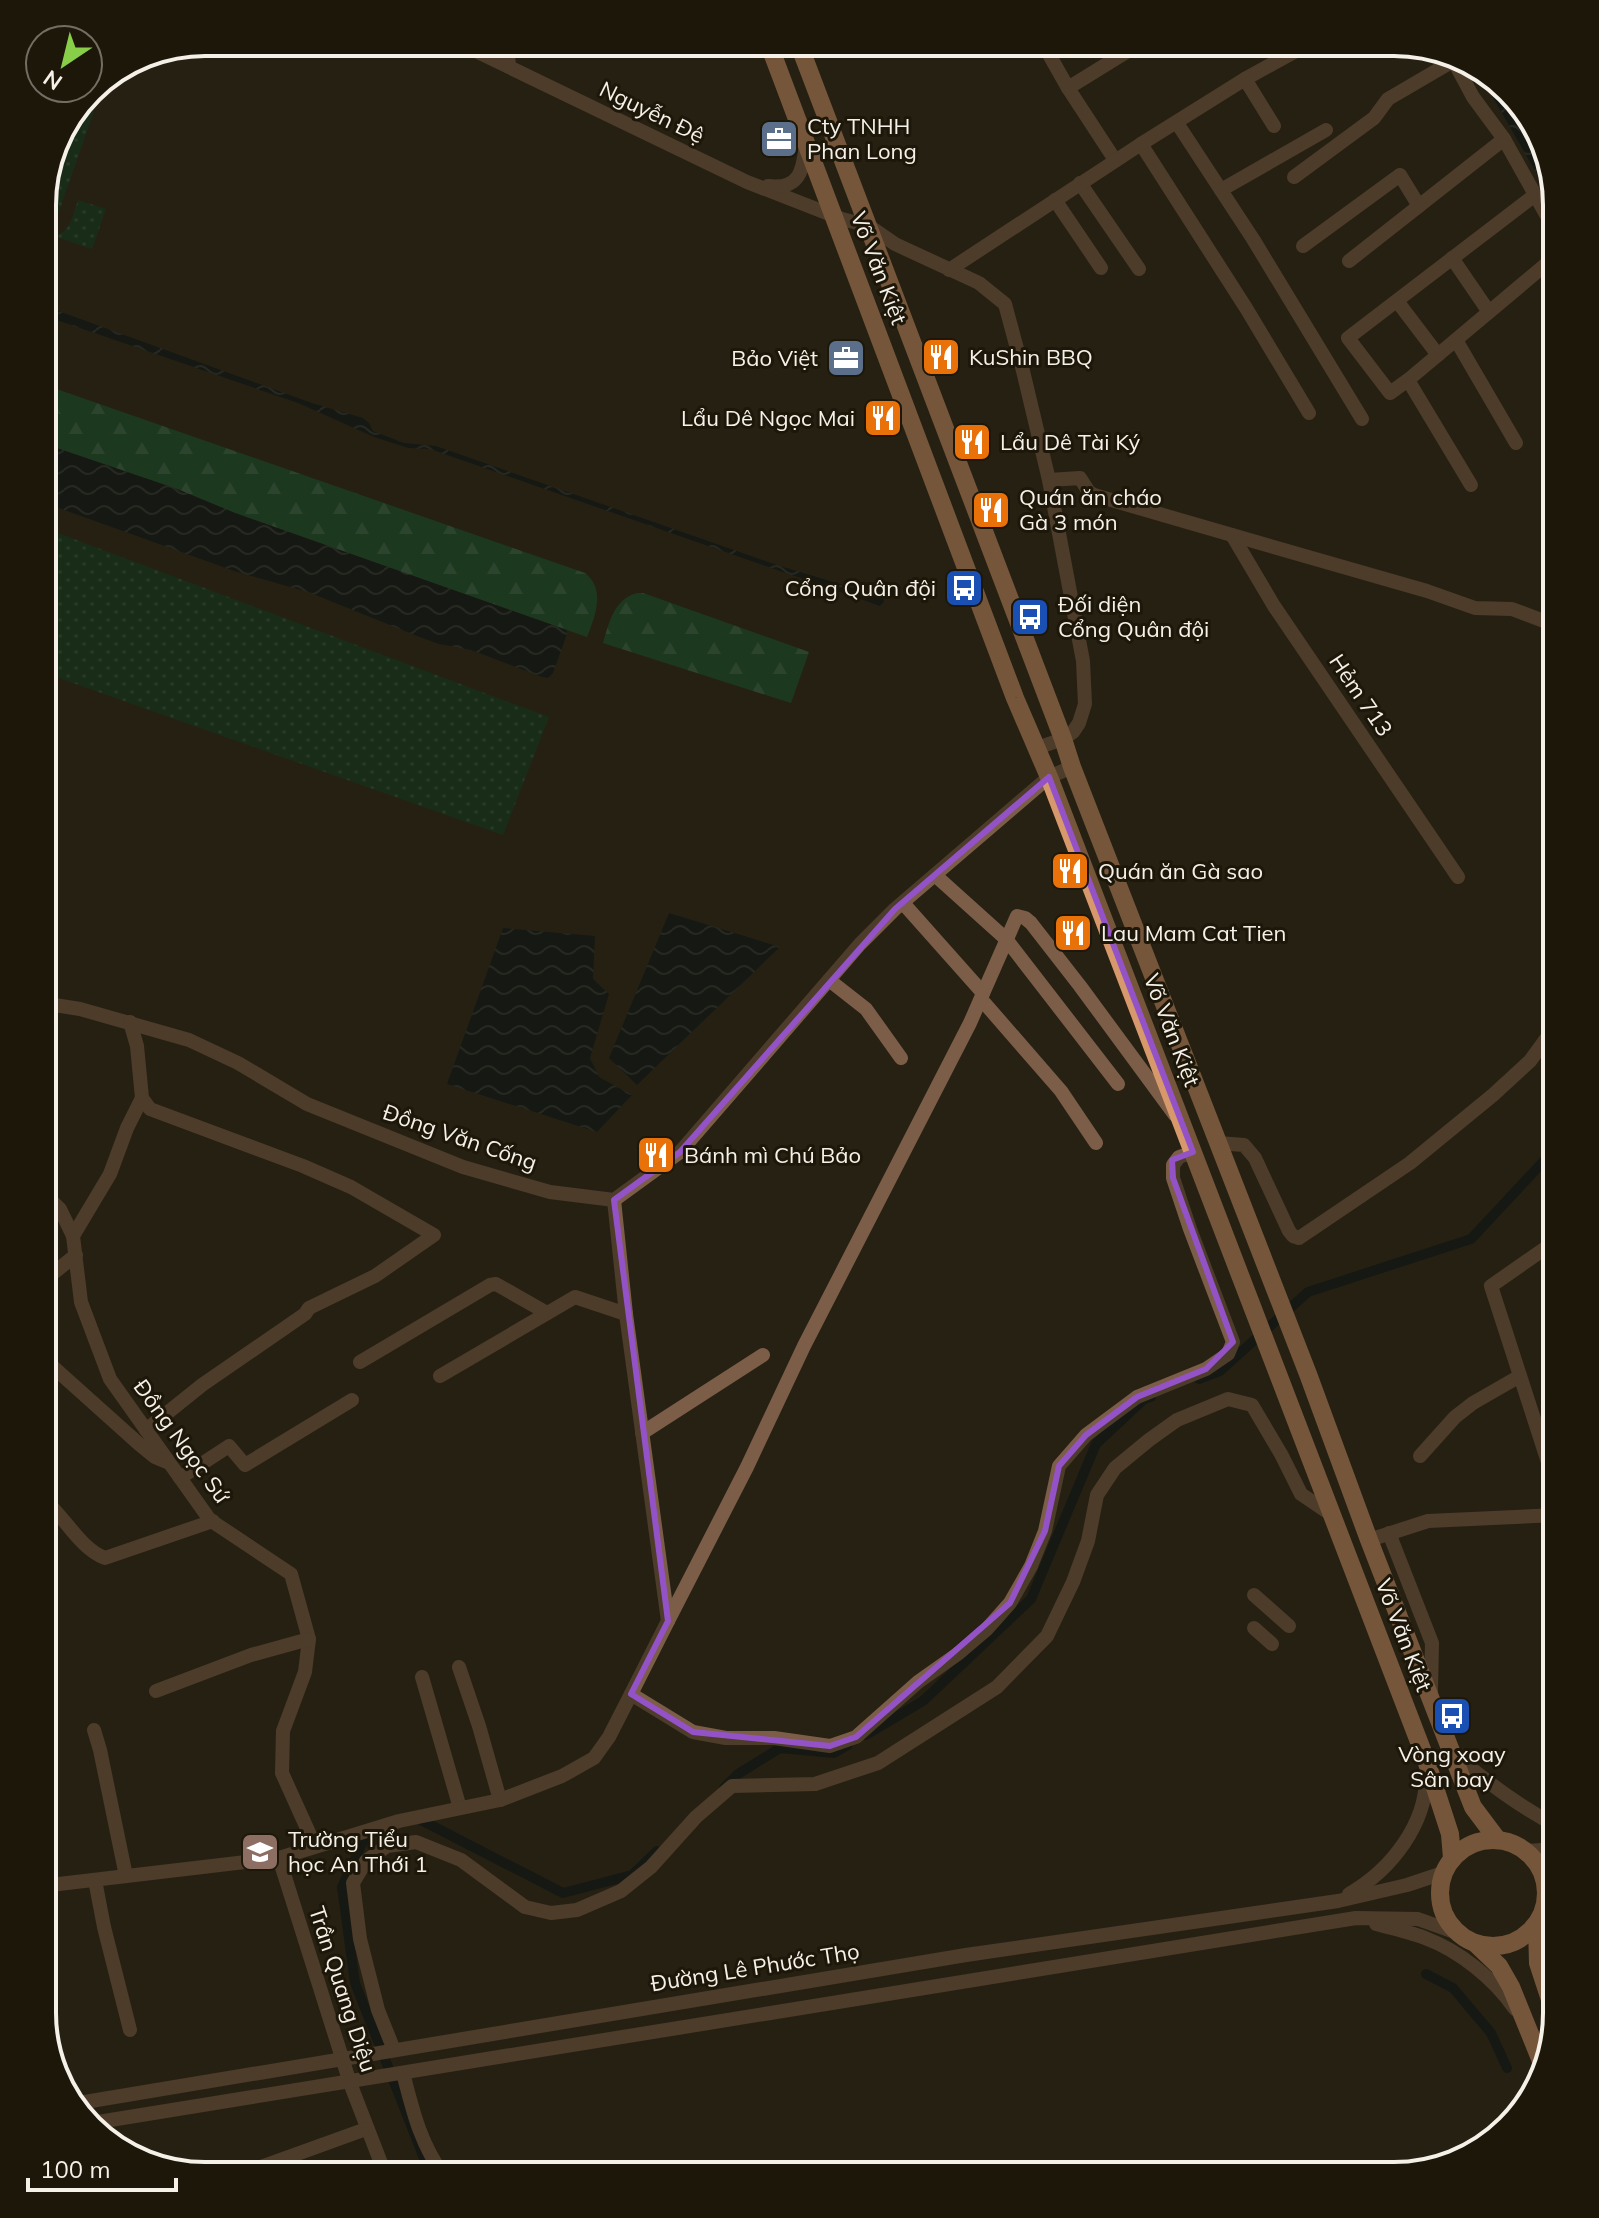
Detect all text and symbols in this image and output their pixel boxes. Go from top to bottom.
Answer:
north arrow [24,24,104,104]
text: N [38,64,67,97]
street label: Nguyễn Đệ [595,75,709,149]
place label: Cty TNHH Phan Long [807,112,917,165]
office icon: Cty TNHH Phan Long [758,118,800,160]
street label: Võ Văn Kiệt [845,208,913,329]
restaurant icon: KuShin BBQ [920,336,962,378]
office icon: Bảo Việt [825,337,867,379]
place label: KuShin BBQ [969,343,1093,371]
place label: Bảo Việt [731,344,818,372]
restaurant icon: Lẩu Dê Ngọc Mai [862,397,904,439]
place label: Lẩu Dê Ngọc Mai [681,404,855,432]
restaurant icon: Lẩu Dê Tài Ký [951,421,993,463]
place label: Lẩu Dê Tài Ký [1000,428,1141,456]
place label: Quán ăn cháo Gà 3 món [1019,483,1162,536]
restaurant icon: Quán ăn cháo Gà 3 món [970,489,1012,531]
bus stop icon: Cổng Quân đội [943,567,985,609]
place label: Cổng Quân đội [785,574,936,602]
place label: Đối diện Cổng Quân đội [1058,590,1209,643]
bus stop icon: Đối diện Cổng Quân đội [1009,596,1051,638]
street label: Hẻm 713 [1323,648,1399,742]
restaurant icon: Quán ăn Gà sao [1049,850,1091,892]
place label: Quán ăn Gà sao [1098,857,1263,885]
restaurant icon: Lau Mam Cat Tien [1052,912,1094,954]
place label: Lau Mam Cat Tien [1101,919,1286,947]
street label: Võ Văn Kiệt [1138,970,1206,1091]
street label: Đồng Văn Cống [379,1098,541,1176]
restaurant icon: Bánh mì Chú Bảo [635,1134,677,1176]
place label: Bánh mì Chú Bảo [684,1141,861,1169]
street label: Đồng Ngọc Sứ [128,1374,237,1509]
street label: Võ Văn Kiệt [1370,1575,1438,1696]
bus stop icon: Vòng xoay Sân bay [1431,1695,1473,1737]
place label: Vòng xoay Sân bay [1398,1740,1506,1793]
place label: Trường Tiểu học An Thới 1 [288,1825,428,1878]
school or university icon: Trường Tiểu học An Thới 1 [239,1831,281,1873]
street label: Trần Quang Diệu [303,1903,383,2075]
street label: Đường Lê Phước Thọ [649,1937,861,1997]
scale bar [28,2142,176,2192]
text: 100 m [40,2154,111,2184]

